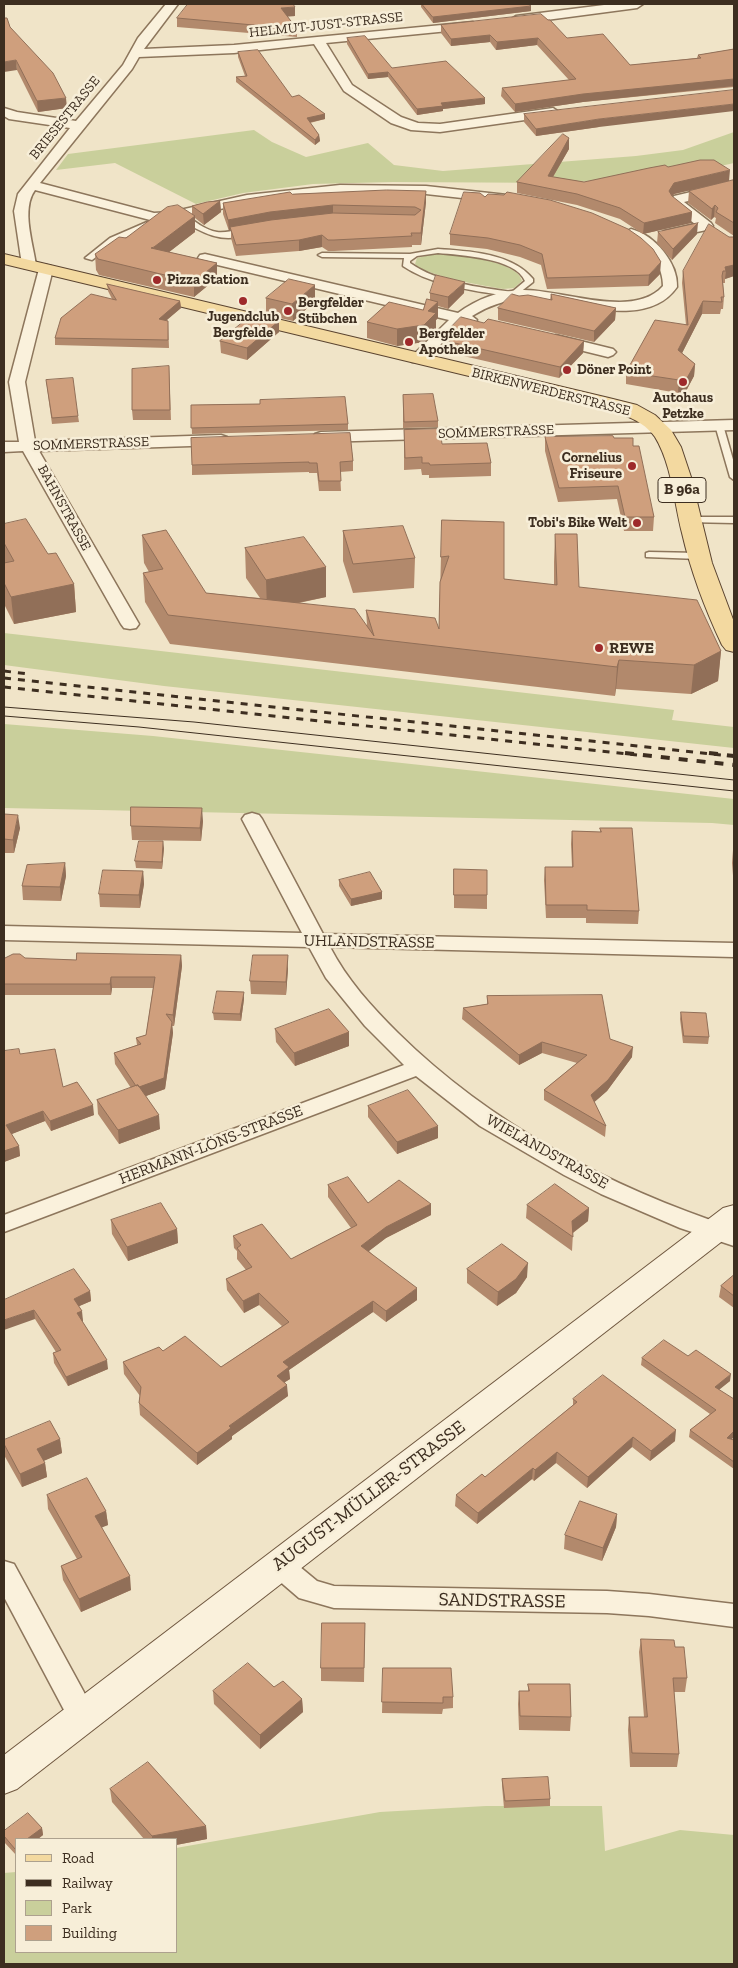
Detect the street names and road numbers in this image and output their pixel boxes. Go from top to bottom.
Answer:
street label: HELMUT-JUST-STRASSE [248,9,404,41]
street label: BRIESESTRASSE [26,73,104,163]
street label: BIRKENWERDERSTRASSE [470,364,632,420]
street label: SOMMERSTRASSE [438,422,554,442]
street label: SOMMERSTRASSE [33,434,149,454]
street label: BAHNSTRASSE [34,462,94,554]
road number: B 96a [658,478,706,502]
street label: UHLANDSTRASSE [303,931,435,953]
street label: HERMANN-LÖNS-STRASSE [116,1101,306,1189]
street label: WIELANDSTRASSE [483,1110,611,1194]
street label: AUGUST-MÜLLER-STRASSE [268,1416,470,1576]
street label: SANDSTRASSE [438,1588,566,1614]

